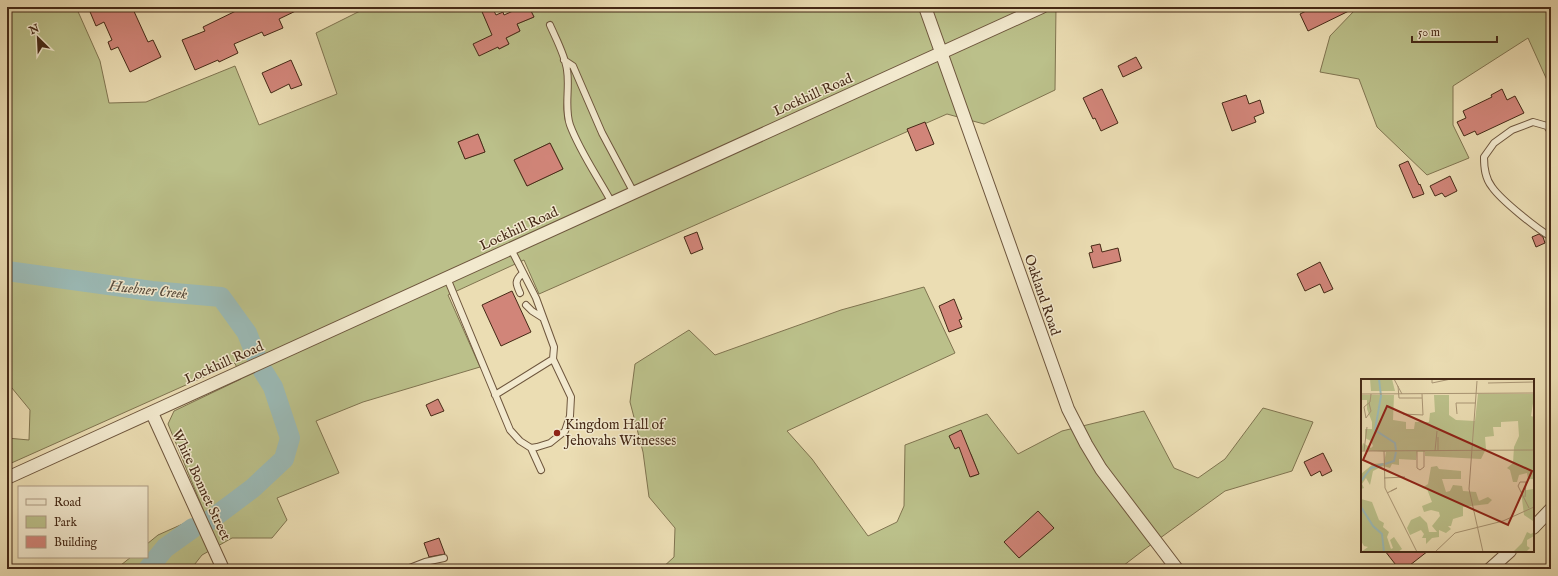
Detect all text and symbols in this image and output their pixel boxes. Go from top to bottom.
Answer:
north arrow [18,18,58,58]
scale bar [1412,18,1497,44]
text: N [26,21,42,39]
text: 50 m [1418,25,1440,40]
street label: Lockhill Road [771,69,856,120]
street label: Lockhill Road [477,203,562,255]
street label: Oakland Road [1020,252,1064,338]
water label: Huebner Creek [107,276,188,304]
street label: Lockhill Road [182,337,267,388]
inset map [1361,379,1534,552]
place label: Kingdom Hall of Jehovahs Witnesses [563,416,676,450]
street label: White Bonnet Street [167,427,235,543]
marker: Kingdom Hall of Jehovahs Witnesses [552,428,562,438]
legend [18,486,148,558]
text: Road [54,495,82,510]
text: Park [54,515,77,530]
text: Building [54,535,98,550]

